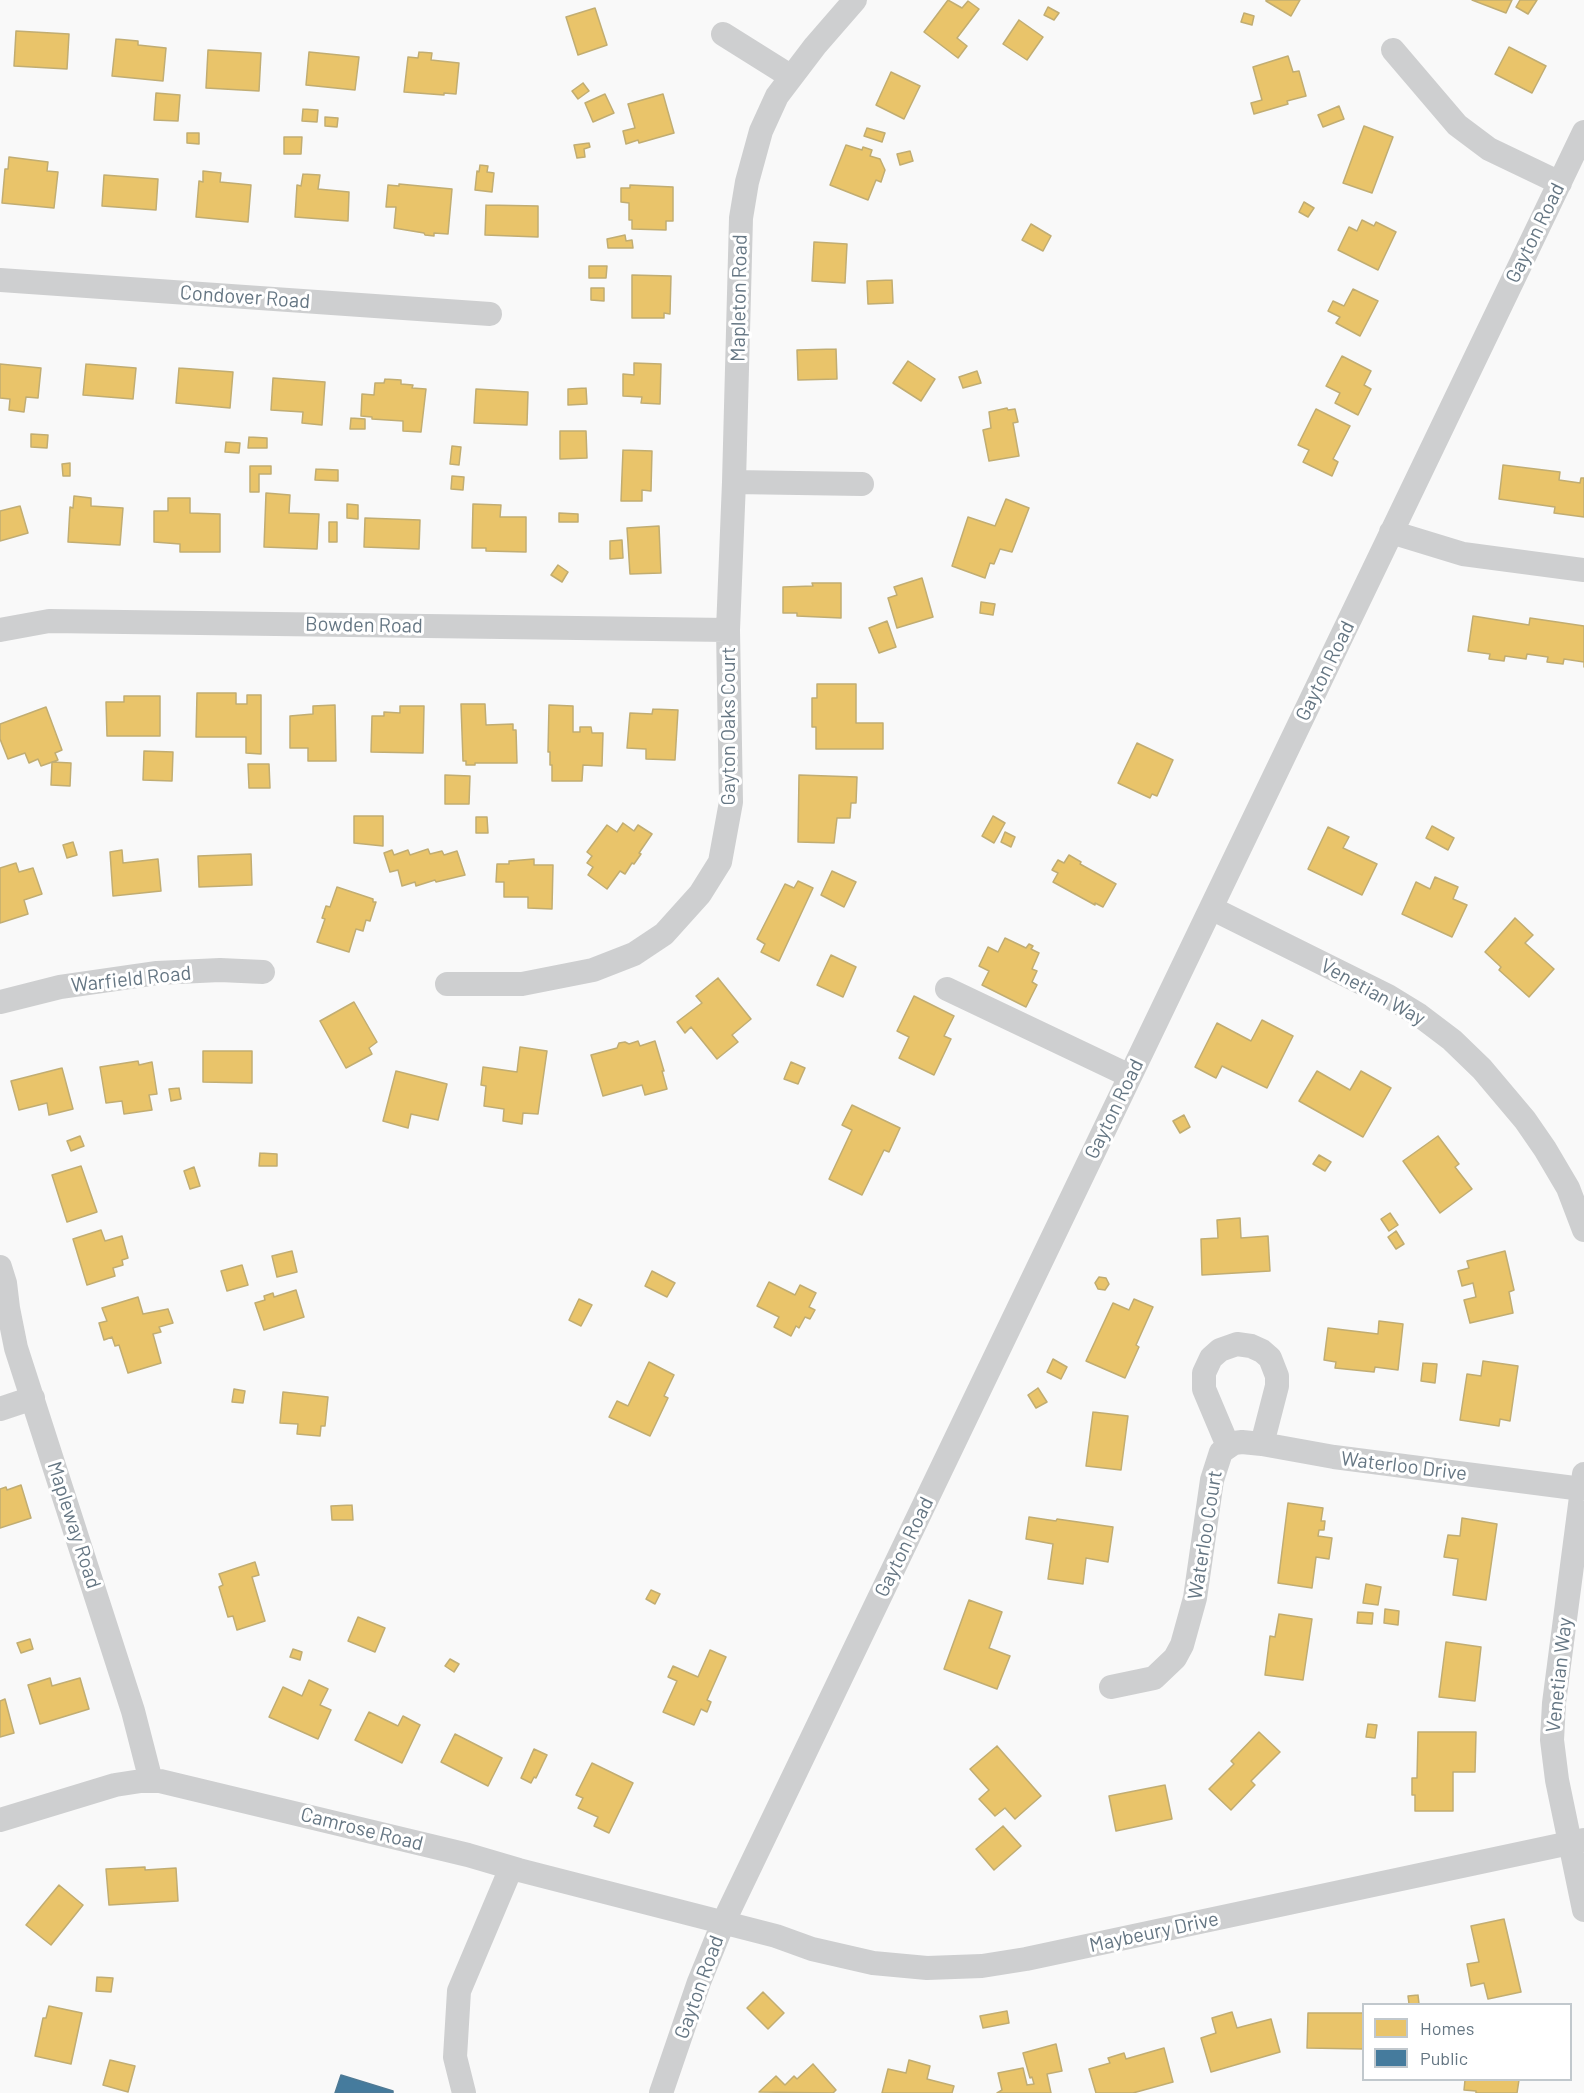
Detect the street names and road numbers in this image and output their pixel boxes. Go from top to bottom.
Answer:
street label: Gayton Road [1500,179,1570,287]
street label: Mapleton Road [726,234,752,362]
street label: Condover Road [179,280,311,314]
street label: Bowden Road [305,612,423,638]
street label: Gayton Road [1290,617,1360,725]
street label: Gayton Oaks Court [716,647,740,805]
street label: Venetian Way [1316,953,1430,1031]
street label: Warfield Road [70,961,192,997]
street label: Gayton Road [1079,1055,1149,1163]
street label: Waterloo Drive [1340,1446,1468,1486]
street label: Mapleway Road [42,1458,106,1592]
street label: Waterloo Court [1183,1469,1227,1601]
street label: Gayton Road [869,1493,939,1601]
street label: Venetian Way [1541,1616,1577,1734]
street label: Camrose Road [298,1802,426,1856]
street label: Maybeury Drive [1087,1907,1221,1957]
street label: Gayton Road [669,1932,729,2042]

